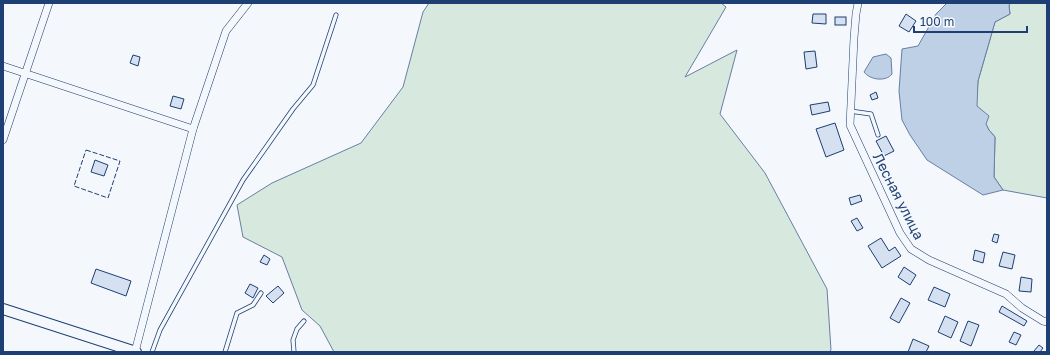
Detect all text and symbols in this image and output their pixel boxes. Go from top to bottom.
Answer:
scale bar [914,8,1027,34]
text: 100 m [920,14,954,29]
street label: Лесная улица [870,150,928,242]

